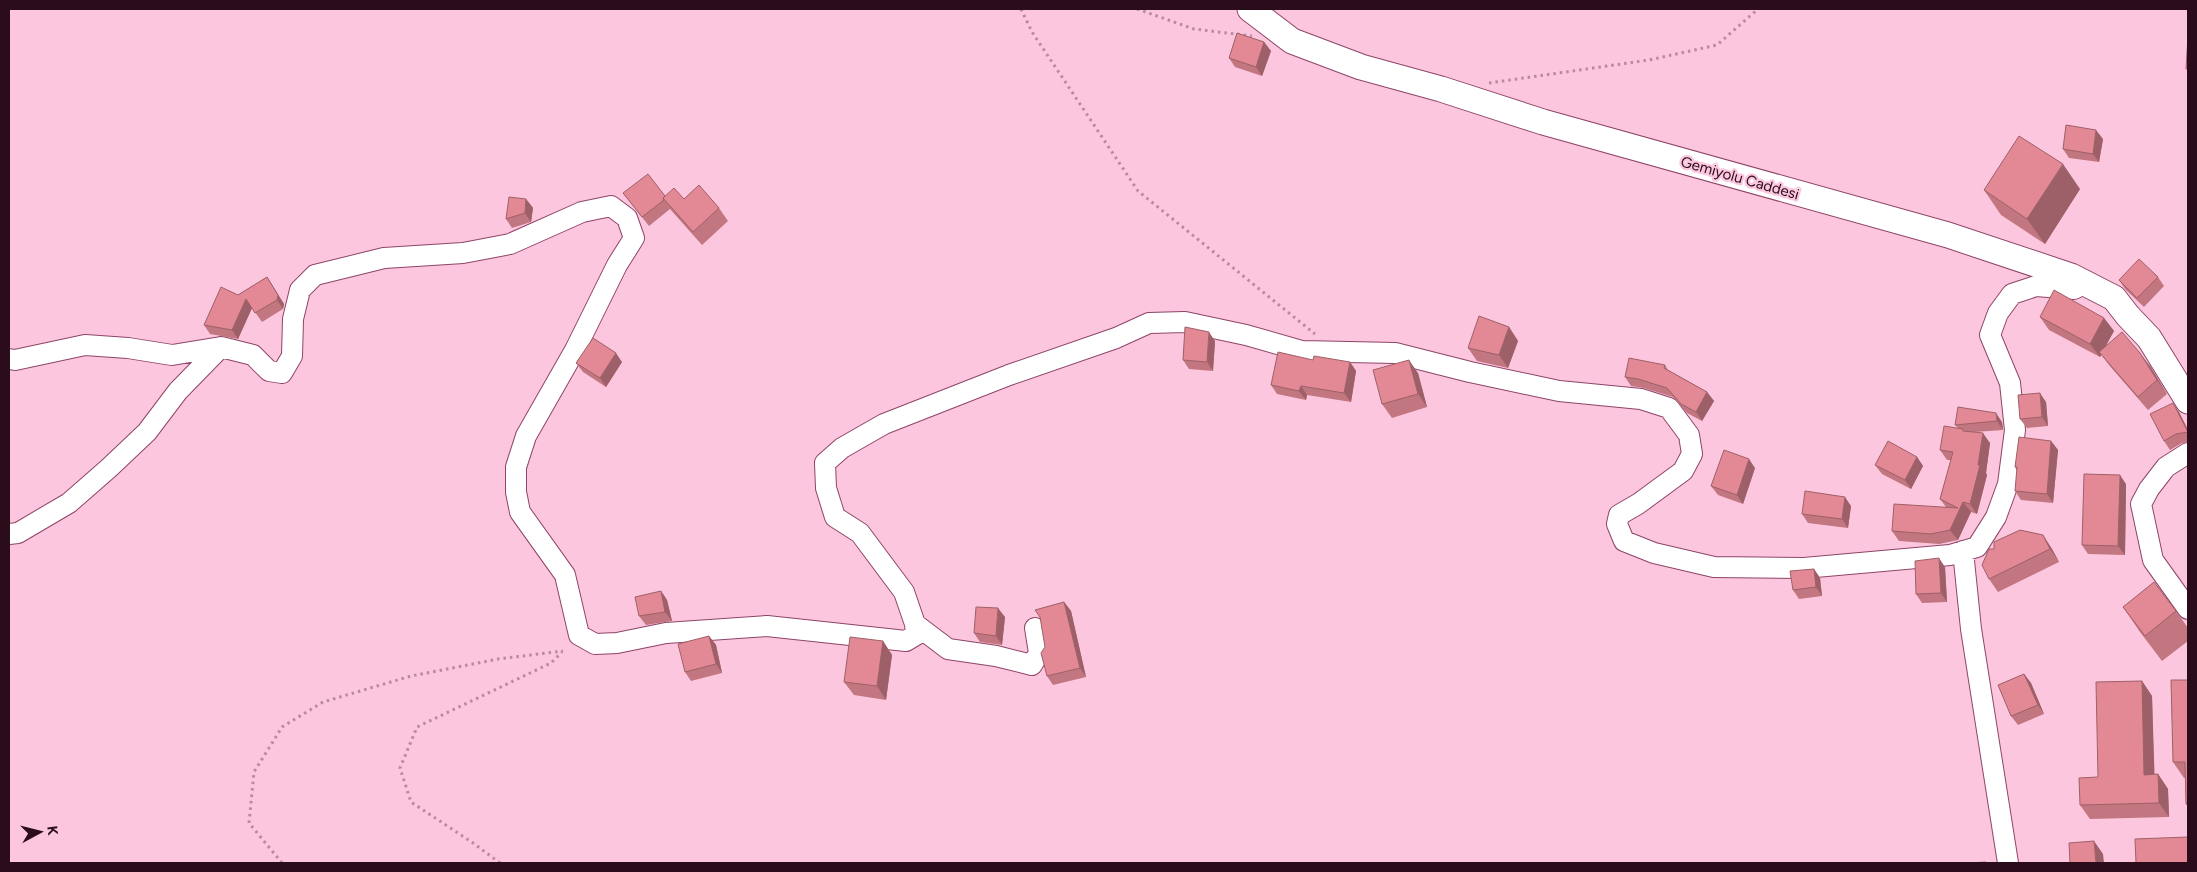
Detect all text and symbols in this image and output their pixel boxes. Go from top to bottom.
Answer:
street label: Gemiyolu Caddesi [1679,152,1801,204]
north arrow [15,807,65,857]
text: K [43,825,61,837]

